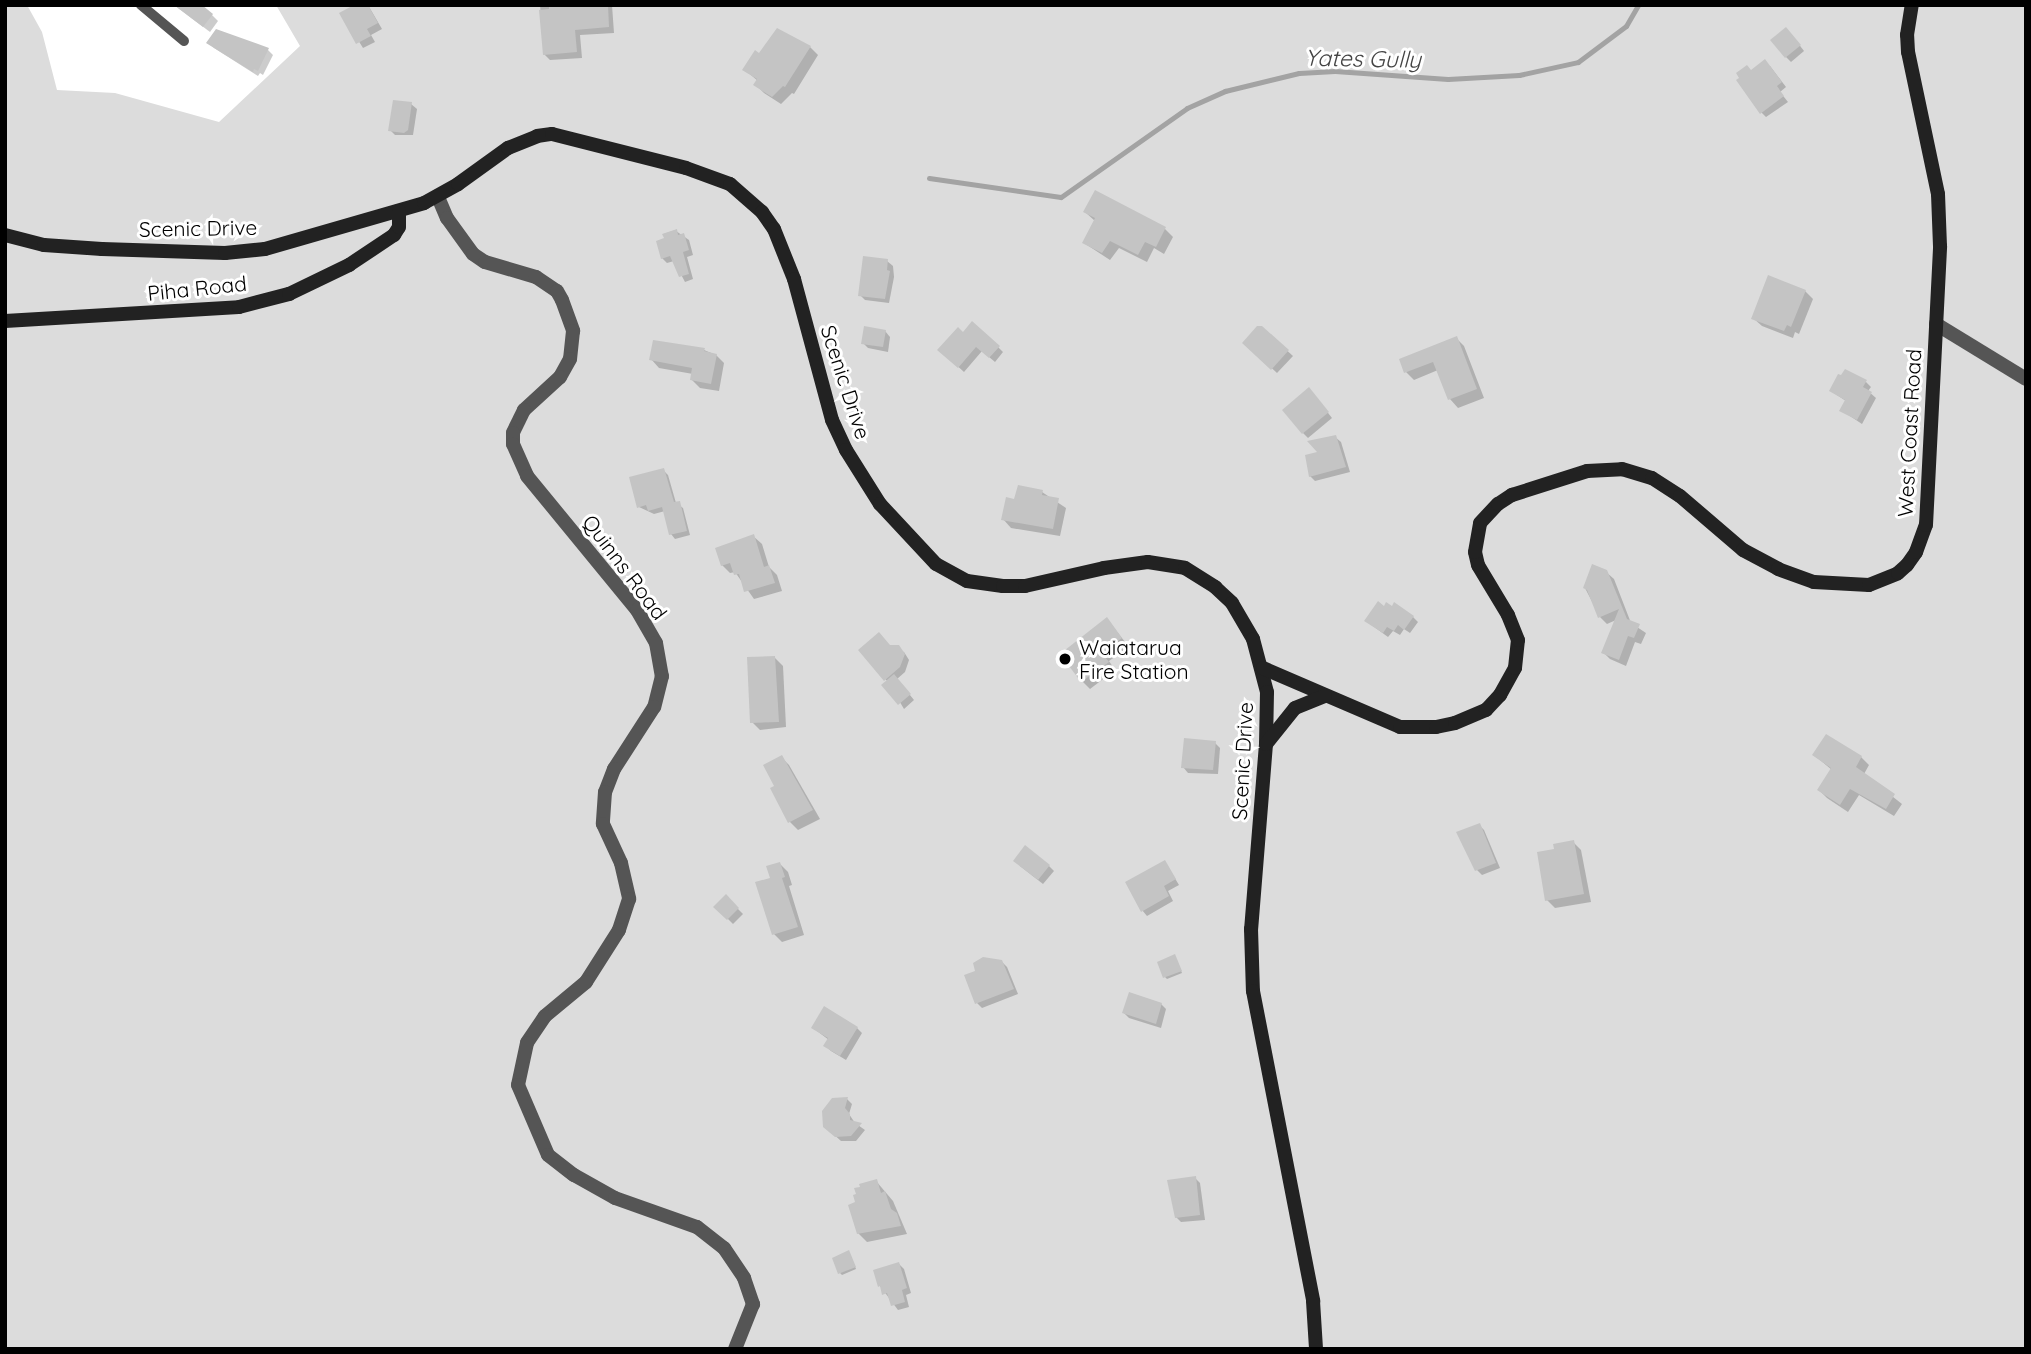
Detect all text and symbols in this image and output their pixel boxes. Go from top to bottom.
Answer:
water label: Yates Gully [1305,44,1421,74]
street label: Scenic Drive [139,214,257,242]
street label: Piha Road [146,270,248,306]
street label: Scenic Drive [816,322,876,442]
street label: West Coast Road [1892,348,1926,518]
street label: Quinns Road [577,510,673,624]
place label: Waiatarua Fire Station [1079,634,1189,684]
marker: Waiatarua Fire Station [1057,651,1073,667]
street label: Scenic Drive [1226,701,1258,821]

